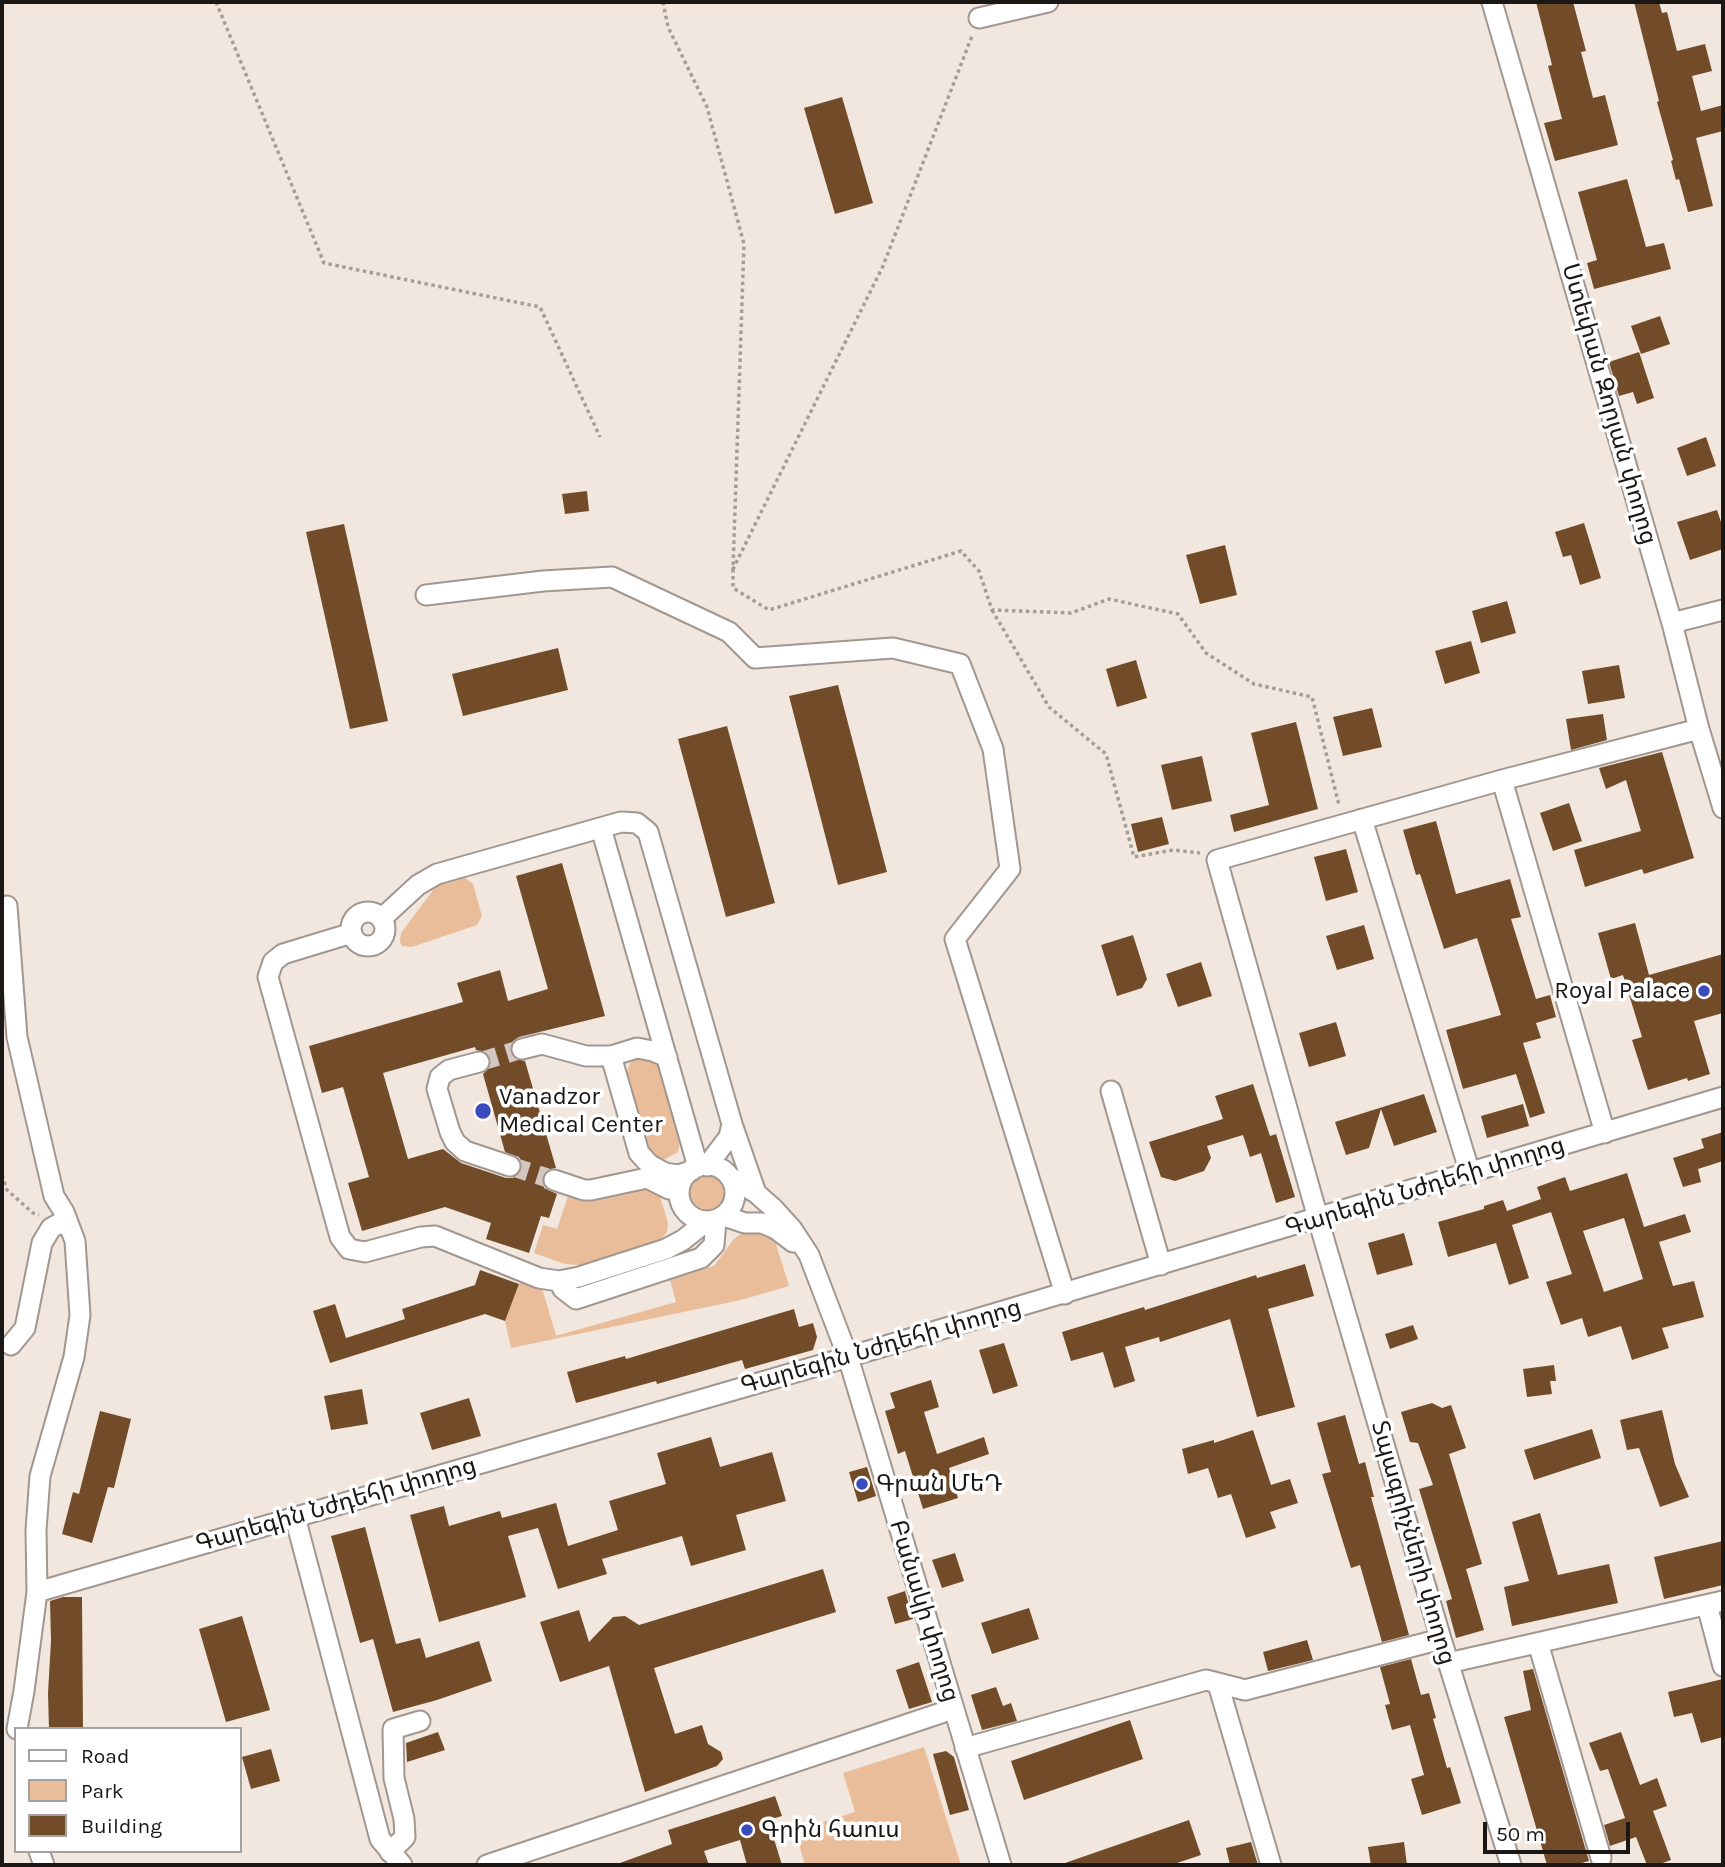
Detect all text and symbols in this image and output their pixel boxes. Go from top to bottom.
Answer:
street label: Ստեփան Զորյան փողոց [1555,260,1663,548]
place label: Royal Palace [1554,977,1690,1005]
marker: Royal Palace [1696,983,1712,999]
place label: Vanadzor Medical Center [499,1083,663,1139]
marker: Vanadzor Medical Center [473,1101,493,1121]
street label: Գարեգին Նժդեհի փողոց [1282,1131,1568,1243]
street label: Գարեգին Նժդեհի փողոց [737,1293,1025,1401]
street label: Տպագրիչների փողոց [1364,1418,1462,1668]
street label: Գարեգին Նժդեհի փողոց [192,1451,480,1559]
place label: Գրան ՄեԴ [876,1470,1003,1498]
marker: Գրան ՄեԴ [854,1476,870,1492]
street label: Բանակի փողոց [883,1517,965,1705]
legend [14,1727,242,1853]
text: Road [81,1744,129,1768]
text: Park [81,1779,124,1803]
scale bar [1487,1808,1634,1852]
text: Building [81,1814,162,1838]
place label: Գրին հաուս [761,1816,900,1844]
marker: Գրին հաուս [739,1822,755,1838]
text: 50 m [1496,1822,1545,1846]

